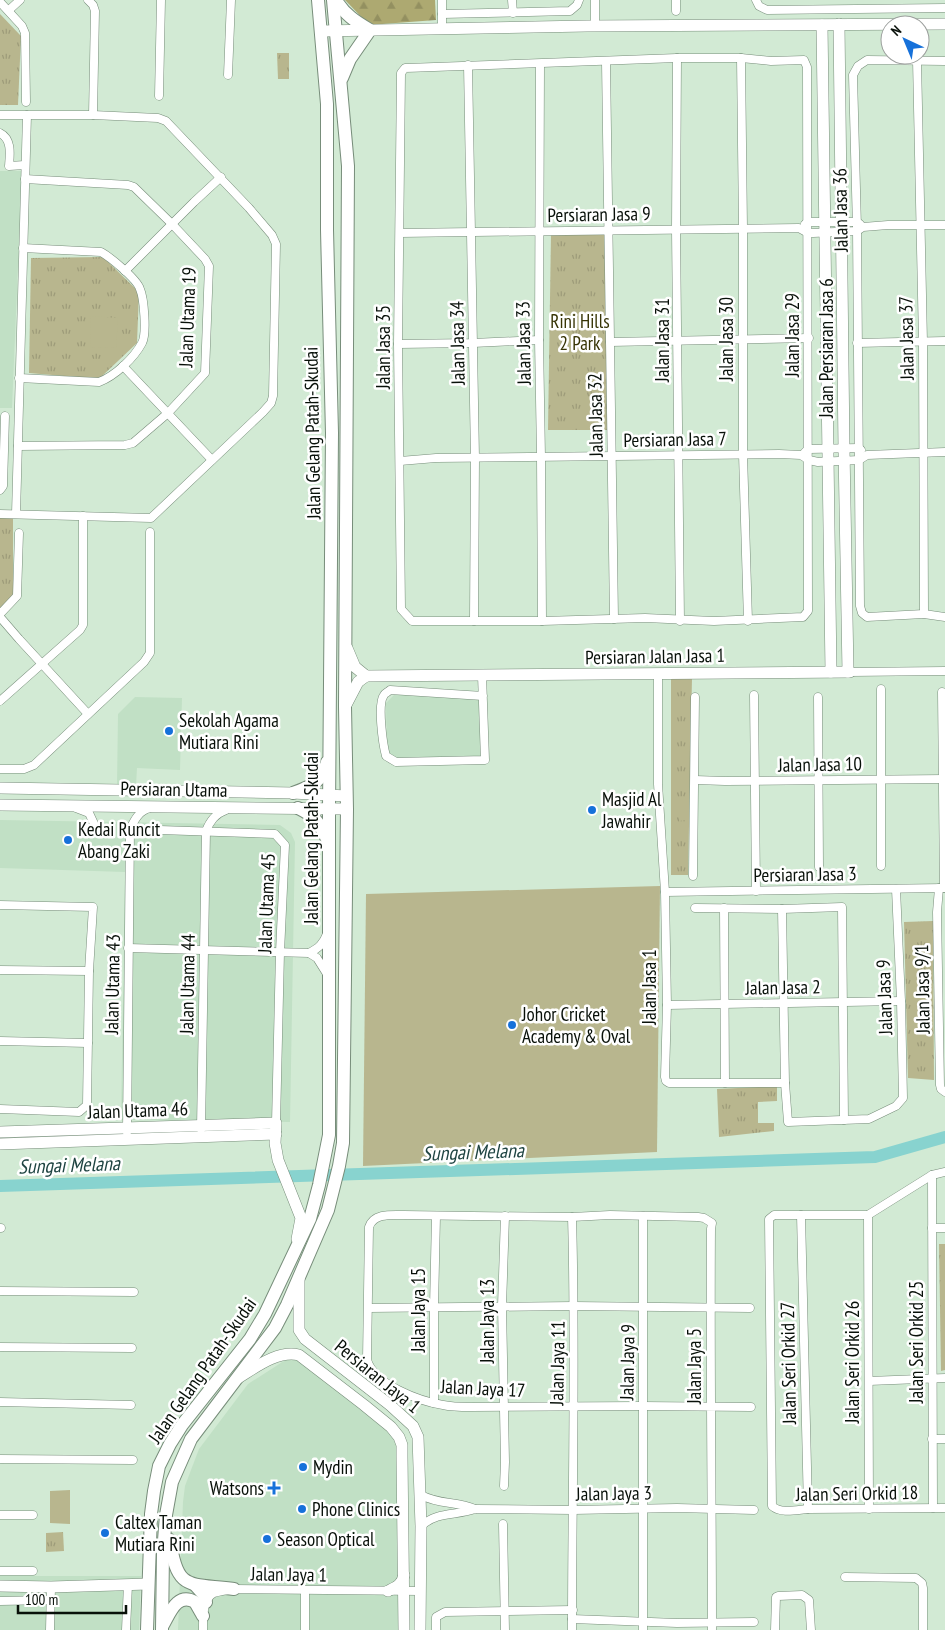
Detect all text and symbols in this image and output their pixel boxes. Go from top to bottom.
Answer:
north arrow [880,15,930,65]
text: N [887,22,905,40]
street label: Jalan Jasa 36 [827,168,853,253]
street label: Persiaran Jasa 9 [547,201,651,227]
street label: Jalan Utama 19 [173,266,201,369]
street label: Jalan Persiaran Jasa 6 [814,278,838,419]
street label: Jalan Jasa 29 [780,293,804,378]
street label: Jalan Jasa 37 [893,296,919,381]
street label: Jalan Jasa 30 [714,297,738,382]
street label: Jalan Jasa 31 [650,298,674,383]
street label: Jalan Jasa 34 [444,300,470,386]
street label: Jalan Jasa 33 [510,301,536,386]
street label: Jalan Jasa 35 [371,305,395,390]
park label: Rini Hills 2 Park [550,309,610,355]
street label: Jalan Gelang Patah-Skudai [298,347,326,520]
street label: Jalan Jasa 32 [582,373,608,458]
street label: Persiaran Jasa 7 [623,426,727,452]
street label: Persiaran Jalan Jasa 1 [585,643,725,669]
place label: Sekolah Agama Mutiara Rini [179,708,279,754]
marker: Sekolah Agama Mutiara Rini [163,725,175,737]
street label: Jalan Jasa 10 [777,751,862,777]
street label: Jalan Gelang Patah-Skudai [299,752,323,925]
street label: Persiaran Utama [120,776,228,802]
place label: Masjid Al Jawahir [601,787,662,833]
marker: Masjid Al Jawahir [586,804,598,816]
place label: Kedai Runcit Abang Zaki [78,817,161,863]
marker: Kedai Runcit Abang Zaki [62,834,74,846]
street label: Jalan Utama 45 [252,852,280,955]
street label: Persiaran Jasa 3 [753,861,857,887]
street label: Jalan Utama 44 [174,933,200,1035]
street label: Jalan Utama 43 [99,934,125,1035]
street label: Jalan Jasa 9/1 [909,944,935,1035]
street label: Jalan Jasa 1 [637,949,661,1026]
street label: Jalan Jasa 9 [871,959,897,1036]
street label: Jalan Jasa 2 [744,974,821,1000]
place label: Johor Cricket Academy & Oval [521,1002,631,1048]
marker: Johor Cricket Academy & Oval [506,1019,518,1031]
street label: Jalan Utama 46 [86,1096,189,1124]
water label: Sungai Melana [422,1137,525,1167]
water label: Sungai Melana [18,1150,121,1180]
street label: Jalan Jaya 15 [406,1268,430,1353]
street label: Jalan Jaya 13 [475,1279,499,1364]
street label: Jalan Seri Orkid 25 [904,1281,928,1404]
street label: Jalan Gelang Patah-Skudai [142,1292,261,1448]
street label: Jalan Seri Orkid 26 [840,1301,864,1424]
street label: Jalan Seri Orkid 27 [775,1302,801,1425]
street label: Jalan Jaya 11 [544,1320,570,1407]
street label: Jalan Jaya 9 [614,1324,640,1401]
street label: Jalan Jaya 5 [682,1328,706,1405]
street label: Persiaran Jaya 1 [330,1334,426,1418]
street label: Jalan Jaya 17 [439,1374,526,1402]
place label: Mydin [313,1455,353,1479]
marker: Mydin [297,1461,309,1473]
place label: Watsons [210,1476,264,1500]
street label: Jalan Jaya 3 [575,1480,652,1506]
street label: Jalan Seri Orkid 18 [795,1480,918,1506]
marker: Watsons [268,1482,280,1494]
place label: Phone Clinics [312,1497,400,1521]
marker: Phone Clinics [296,1503,308,1515]
place label: Caltex Taman Mutiara Rini [115,1510,202,1556]
marker: Caltex Taman Mutiara Rini [99,1527,111,1539]
place label: Season Optical [277,1527,375,1551]
marker: Season Optical [261,1533,273,1545]
street label: Jalan Jaya 1 [250,1561,327,1587]
scale bar [18,1582,125,1614]
text: 100 m [25,1590,58,1609]

